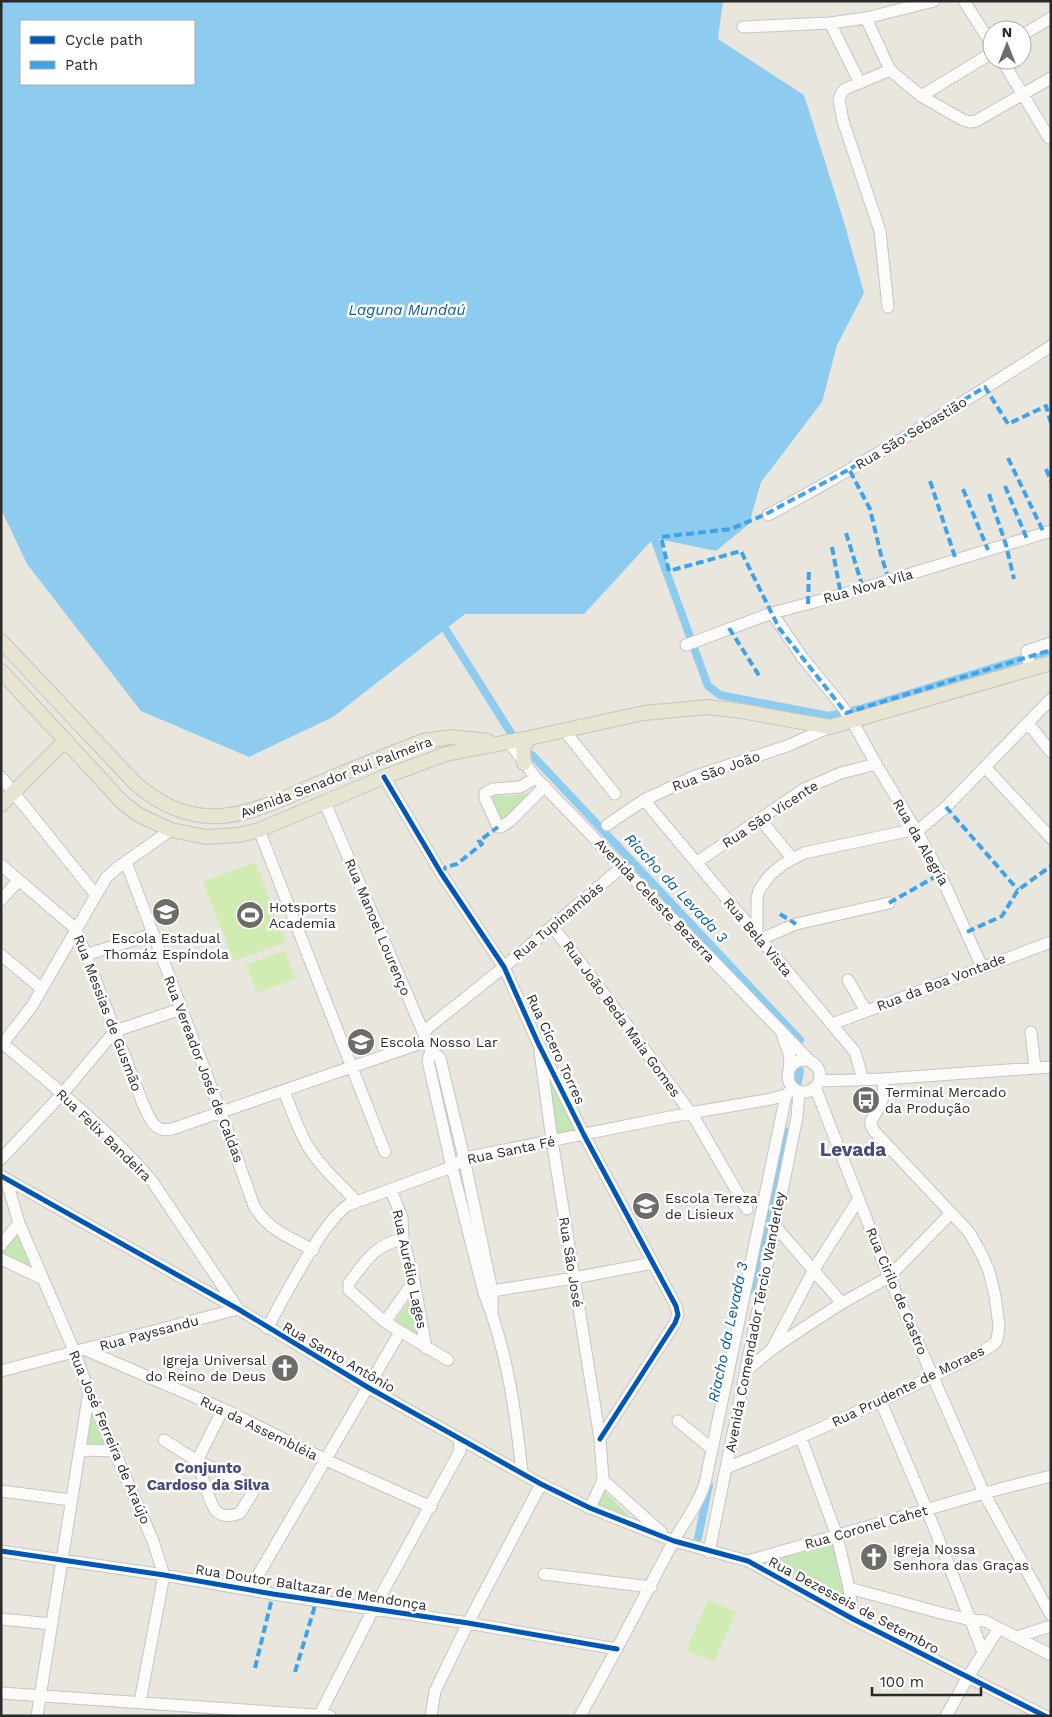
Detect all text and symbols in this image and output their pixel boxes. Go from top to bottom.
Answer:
legend [20,20,195,85]
north arrow [982,20,1032,70]
text: N [1002,24,1012,40]
text: Cycle path [65,31,143,49]
text: Path [65,56,98,74]
water label: Laguna Mundaú [349,301,465,319]
street label: Rua São Sebastião [852,393,970,473]
street label: Rua Nova Vila [821,566,915,606]
street label: Avenida Senador Rui Palmeira [238,733,434,821]
street label: Rua São João [670,748,762,794]
street label: Rua São Vicente [719,777,821,851]
street label: Rua da Alegria [890,796,952,888]
water label: Riacho da Levada 3 [621,830,731,946]
street label: Avenida Celeste Bezerra [592,835,718,965]
street label: Rua Manoel Lourenço [342,856,414,998]
street label: Rua Tupinambás [510,879,606,963]
street label: Rua Bela Vista [721,894,796,980]
school or university icon: Escola Estadual Thomáz Espíndola [151,897,181,927]
place label: Hotsports Academia [269,899,336,931]
sports icon: Hotsports Academia [235,900,265,930]
place label: Escola Estadual Thomáz Espíndola [103,930,229,962]
street label: Rua Messias de Gusmão [71,933,145,1093]
street label: Rua João Beda Maia Gomes [560,938,684,1100]
street label: Rua da Boa Vontade [874,950,1008,1014]
street label: Rua Vereador José de Caldas [161,973,247,1165]
street label: Rua Cícero Torres [523,991,589,1107]
school or university icon: Escola Nosso Lar [346,1027,376,1057]
place label: Escola Nosso Lar [380,1034,498,1050]
place label: Terminal Mercado da Produção [885,1084,1006,1116]
bus stop icon: Terminal Mercado da Produção [851,1085,881,1115]
street label: Rua Felix Bandeira [53,1086,155,1184]
street label: Rua Santa Fé [466,1133,556,1167]
district label: Levada [820,1138,886,1161]
street label: Avenida Comendador Tércio Wanderley [722,1189,788,1454]
place label: Escola Tereza de Lisieux [665,1190,758,1222]
school or university icon: Escola Tereza de Lisieux [631,1191,661,1221]
street label: Rua Aurélio Lages [390,1208,430,1330]
street label: Rua São José [556,1216,586,1308]
street label: Rua Cirilo de Castro [863,1225,931,1357]
water label: Riacho da Levada 3 [704,1260,752,1404]
street label: Rua Payssandu [98,1312,200,1354]
street label: Rua Santo Antônio [280,1318,398,1396]
street label: Rua Prudente de Moraes [829,1342,987,1430]
street label: Rua José Ferreira de Araújo [66,1348,154,1526]
place label: Igreja Universal do Reino de Deus [146,1352,267,1384]
church icon: Igreja Universal do Reino de Deus [270,1353,300,1383]
street label: Rua da Assembléia [198,1393,320,1463]
district label: Conjunto Cardoso da Silva [147,1459,270,1494]
street label: Rua Coronel Cahet [803,1502,930,1552]
place label: Igreja Nossa Senhora das Graças [893,1541,1029,1573]
church icon: Igreja Nossa Senhora das Graças [859,1542,889,1572]
street label: Rua Dezesseis de Setembro [766,1553,942,1657]
street label: Rua Doutor Baltazar de Mendonça [194,1561,428,1613]
scale bar [872,1664,981,1696]
text: 100 m [880,1673,924,1691]

